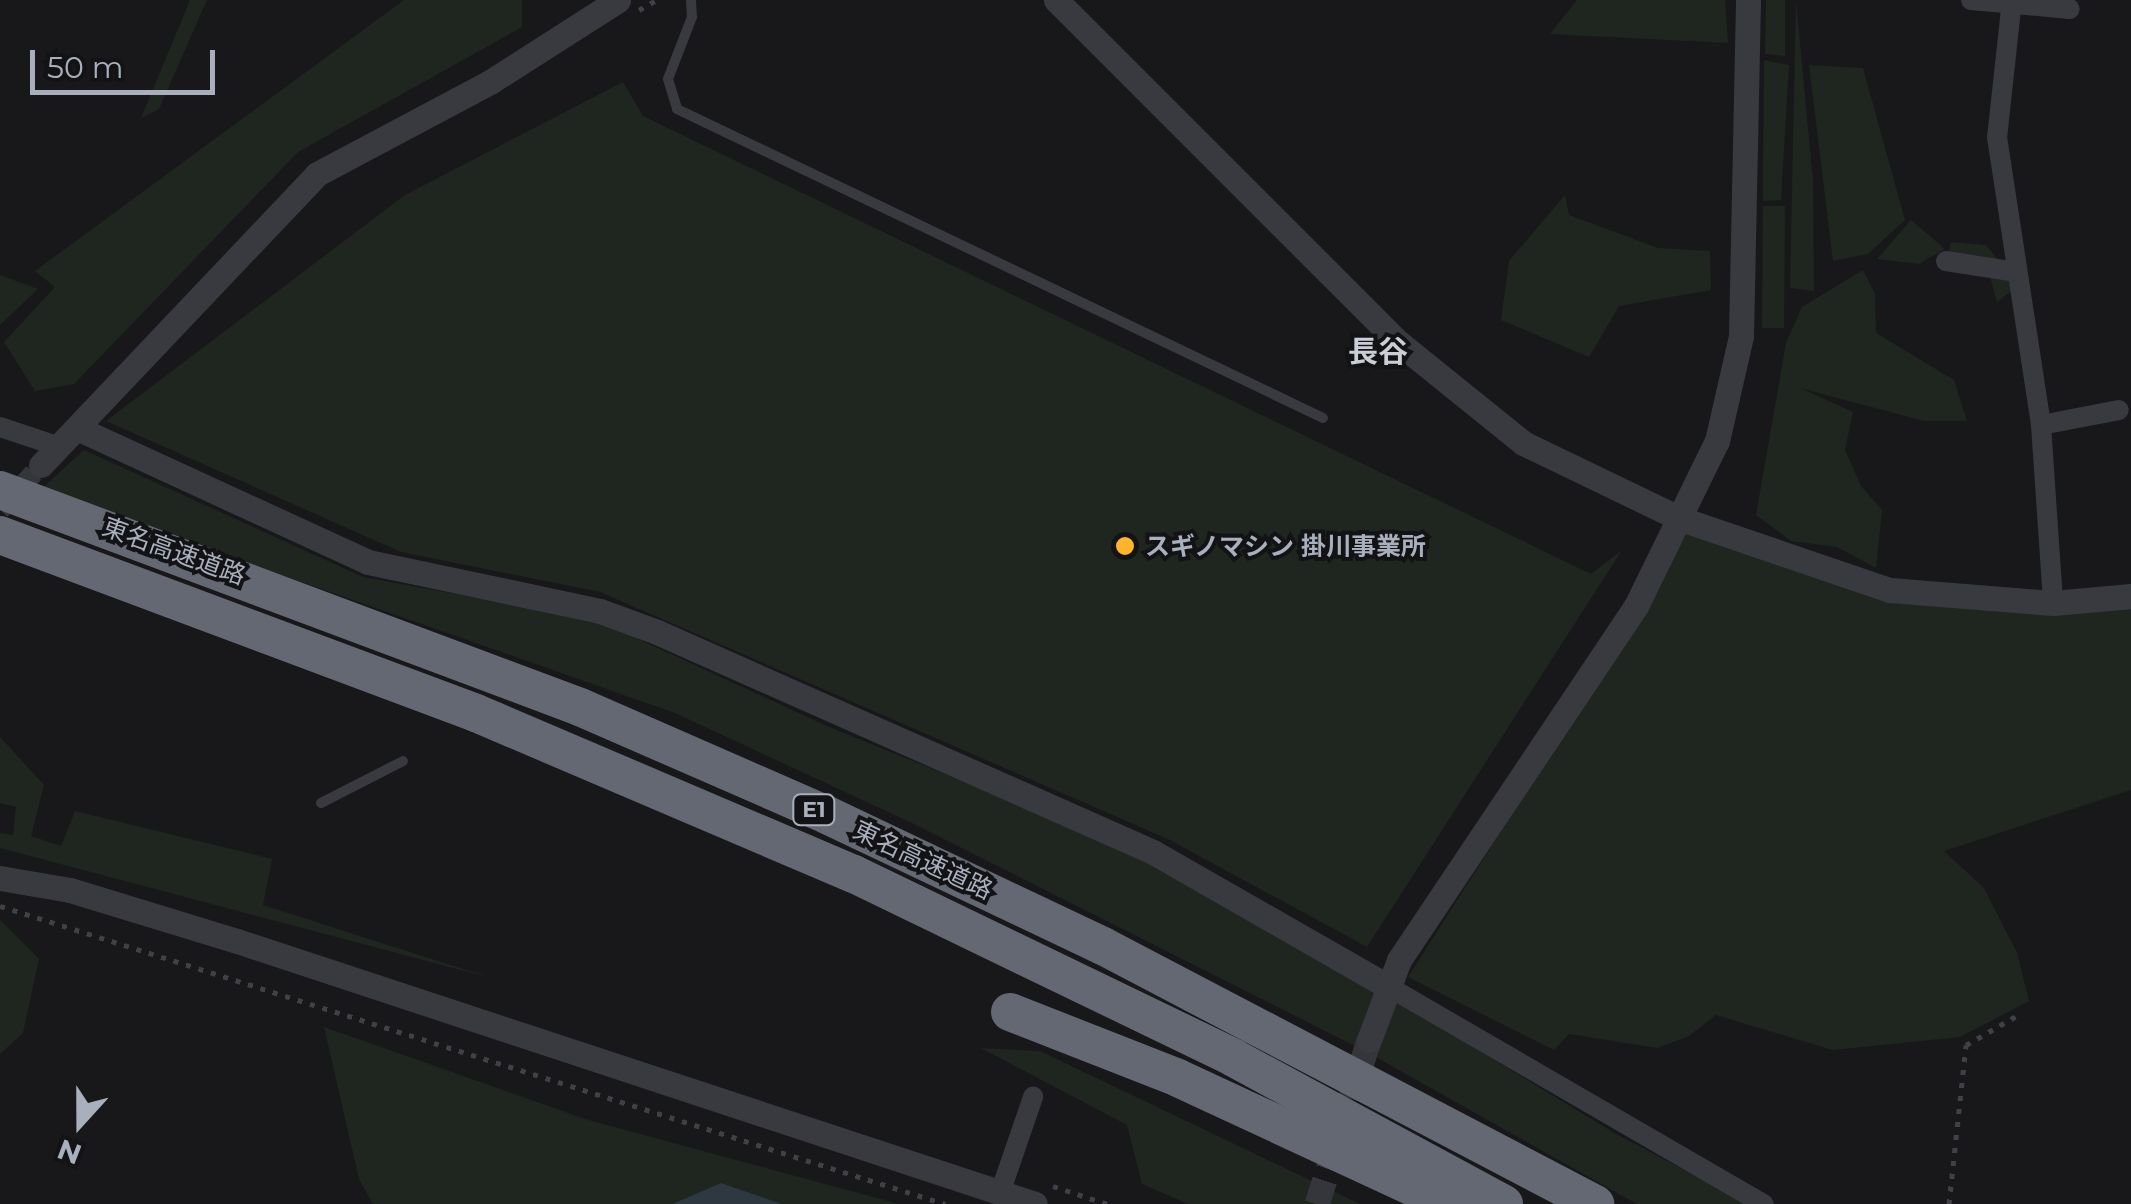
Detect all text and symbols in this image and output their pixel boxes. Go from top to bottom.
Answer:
scale bar [35,30,220,92]
text: 50 m [47,49,124,86]
district label: 長谷 [1348,334,1408,370]
street label: 東名高速道路 [98,511,250,591]
place label: スギノマシン 掛川事業所 [1145,531,1427,561]
marker: スギノマシン 掛川事業所 [1114,535,1136,557]
road number: E1 [792,793,836,827]
street label: 東名高速道路 [849,815,997,905]
north arrow [30,1074,130,1174]
text: N [53,1132,86,1172]

